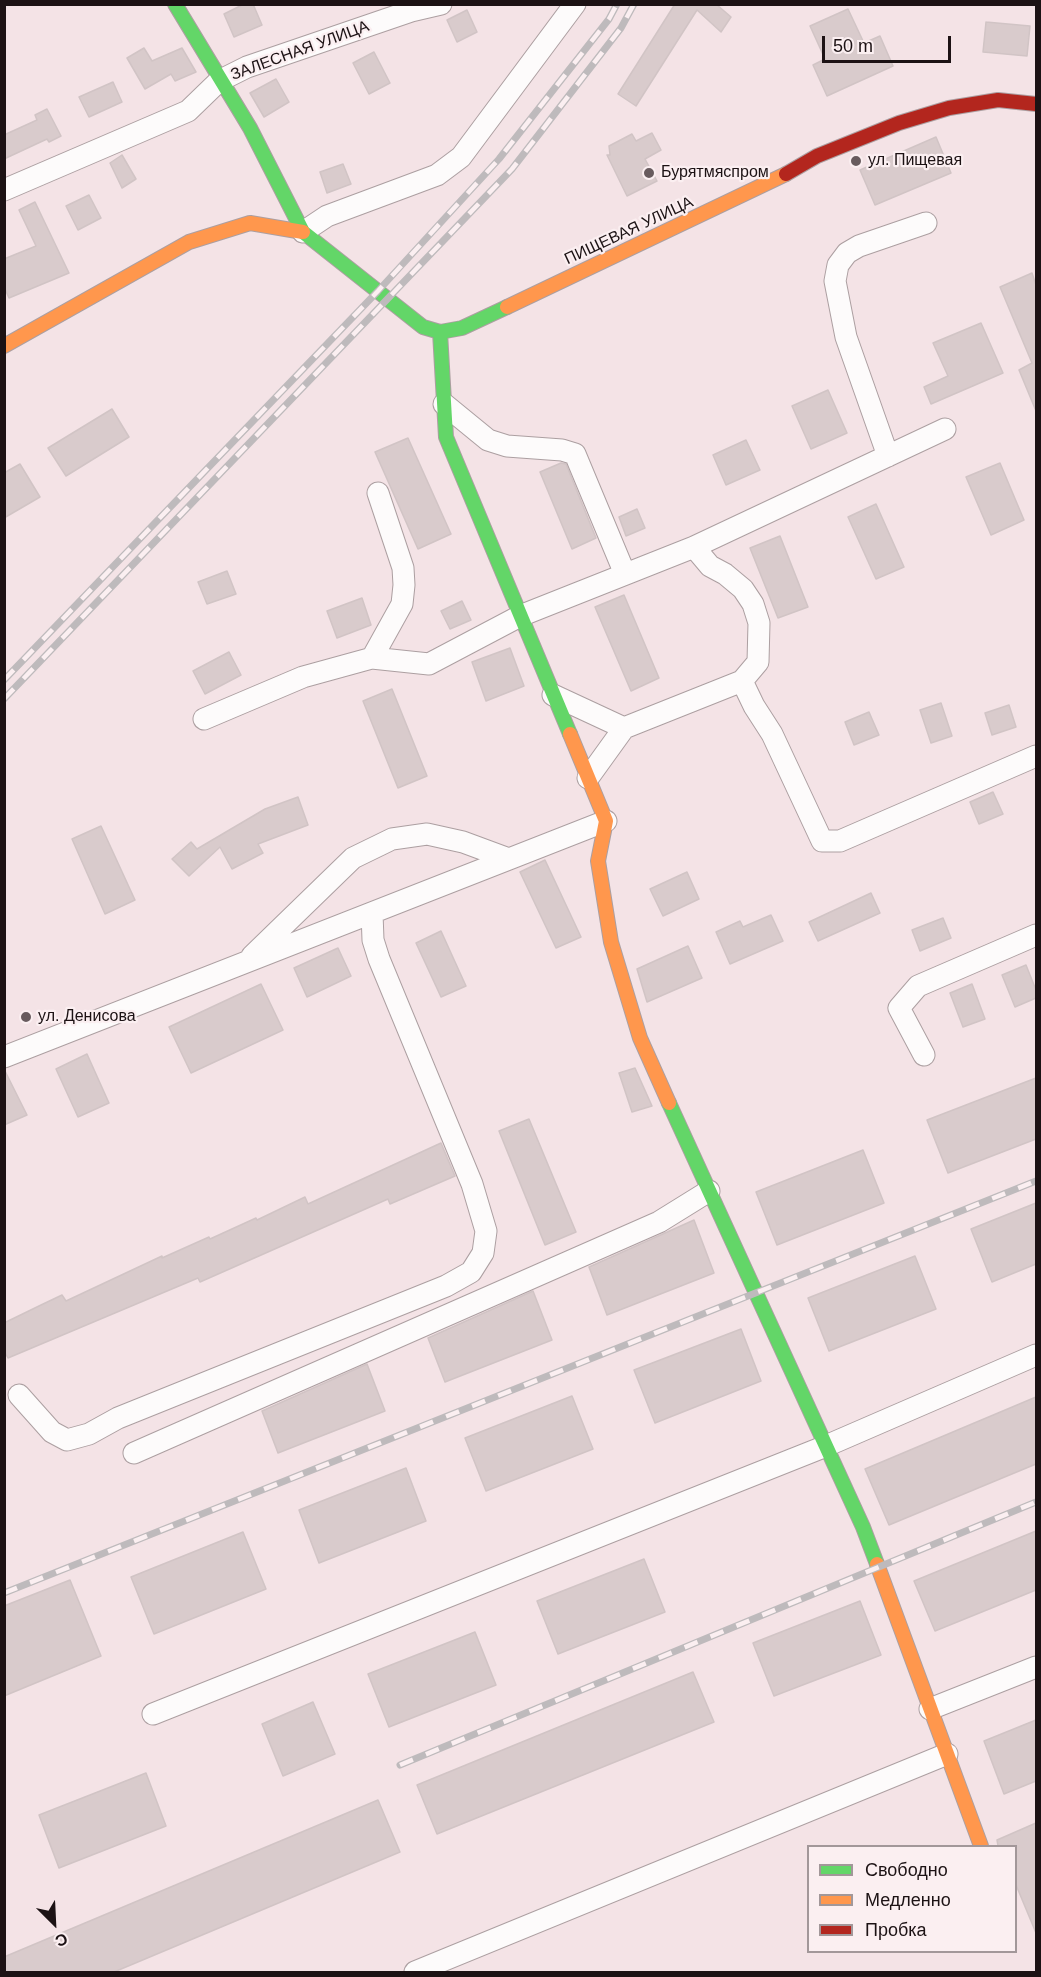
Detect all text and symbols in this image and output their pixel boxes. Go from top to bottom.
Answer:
street label: ЗАЛЕСНАЯ УЛИЦА [228,17,372,85]
scale bar [825,24,954,62]
text: 50 m [833,36,873,56]
place label: ул. Пищевая [868,151,962,171]
marker: ул. Пищевая [849,154,863,168]
place label: Бурятмяспром [661,163,769,183]
marker: Бурятмяспром [642,166,656,180]
street label: ПИЩЕВАЯ УЛИЦА [562,193,696,269]
place label: ул. Денисова [38,1007,136,1027]
marker: ул. Денисова [19,1010,33,1024]
legend [807,1845,1017,1953]
text: Свободно [865,1860,948,1880]
text: Медленно [865,1890,951,1910]
north arrow [24,1893,84,1953]
text: Пробка [865,1920,927,1940]
text: С [53,1930,70,1950]

